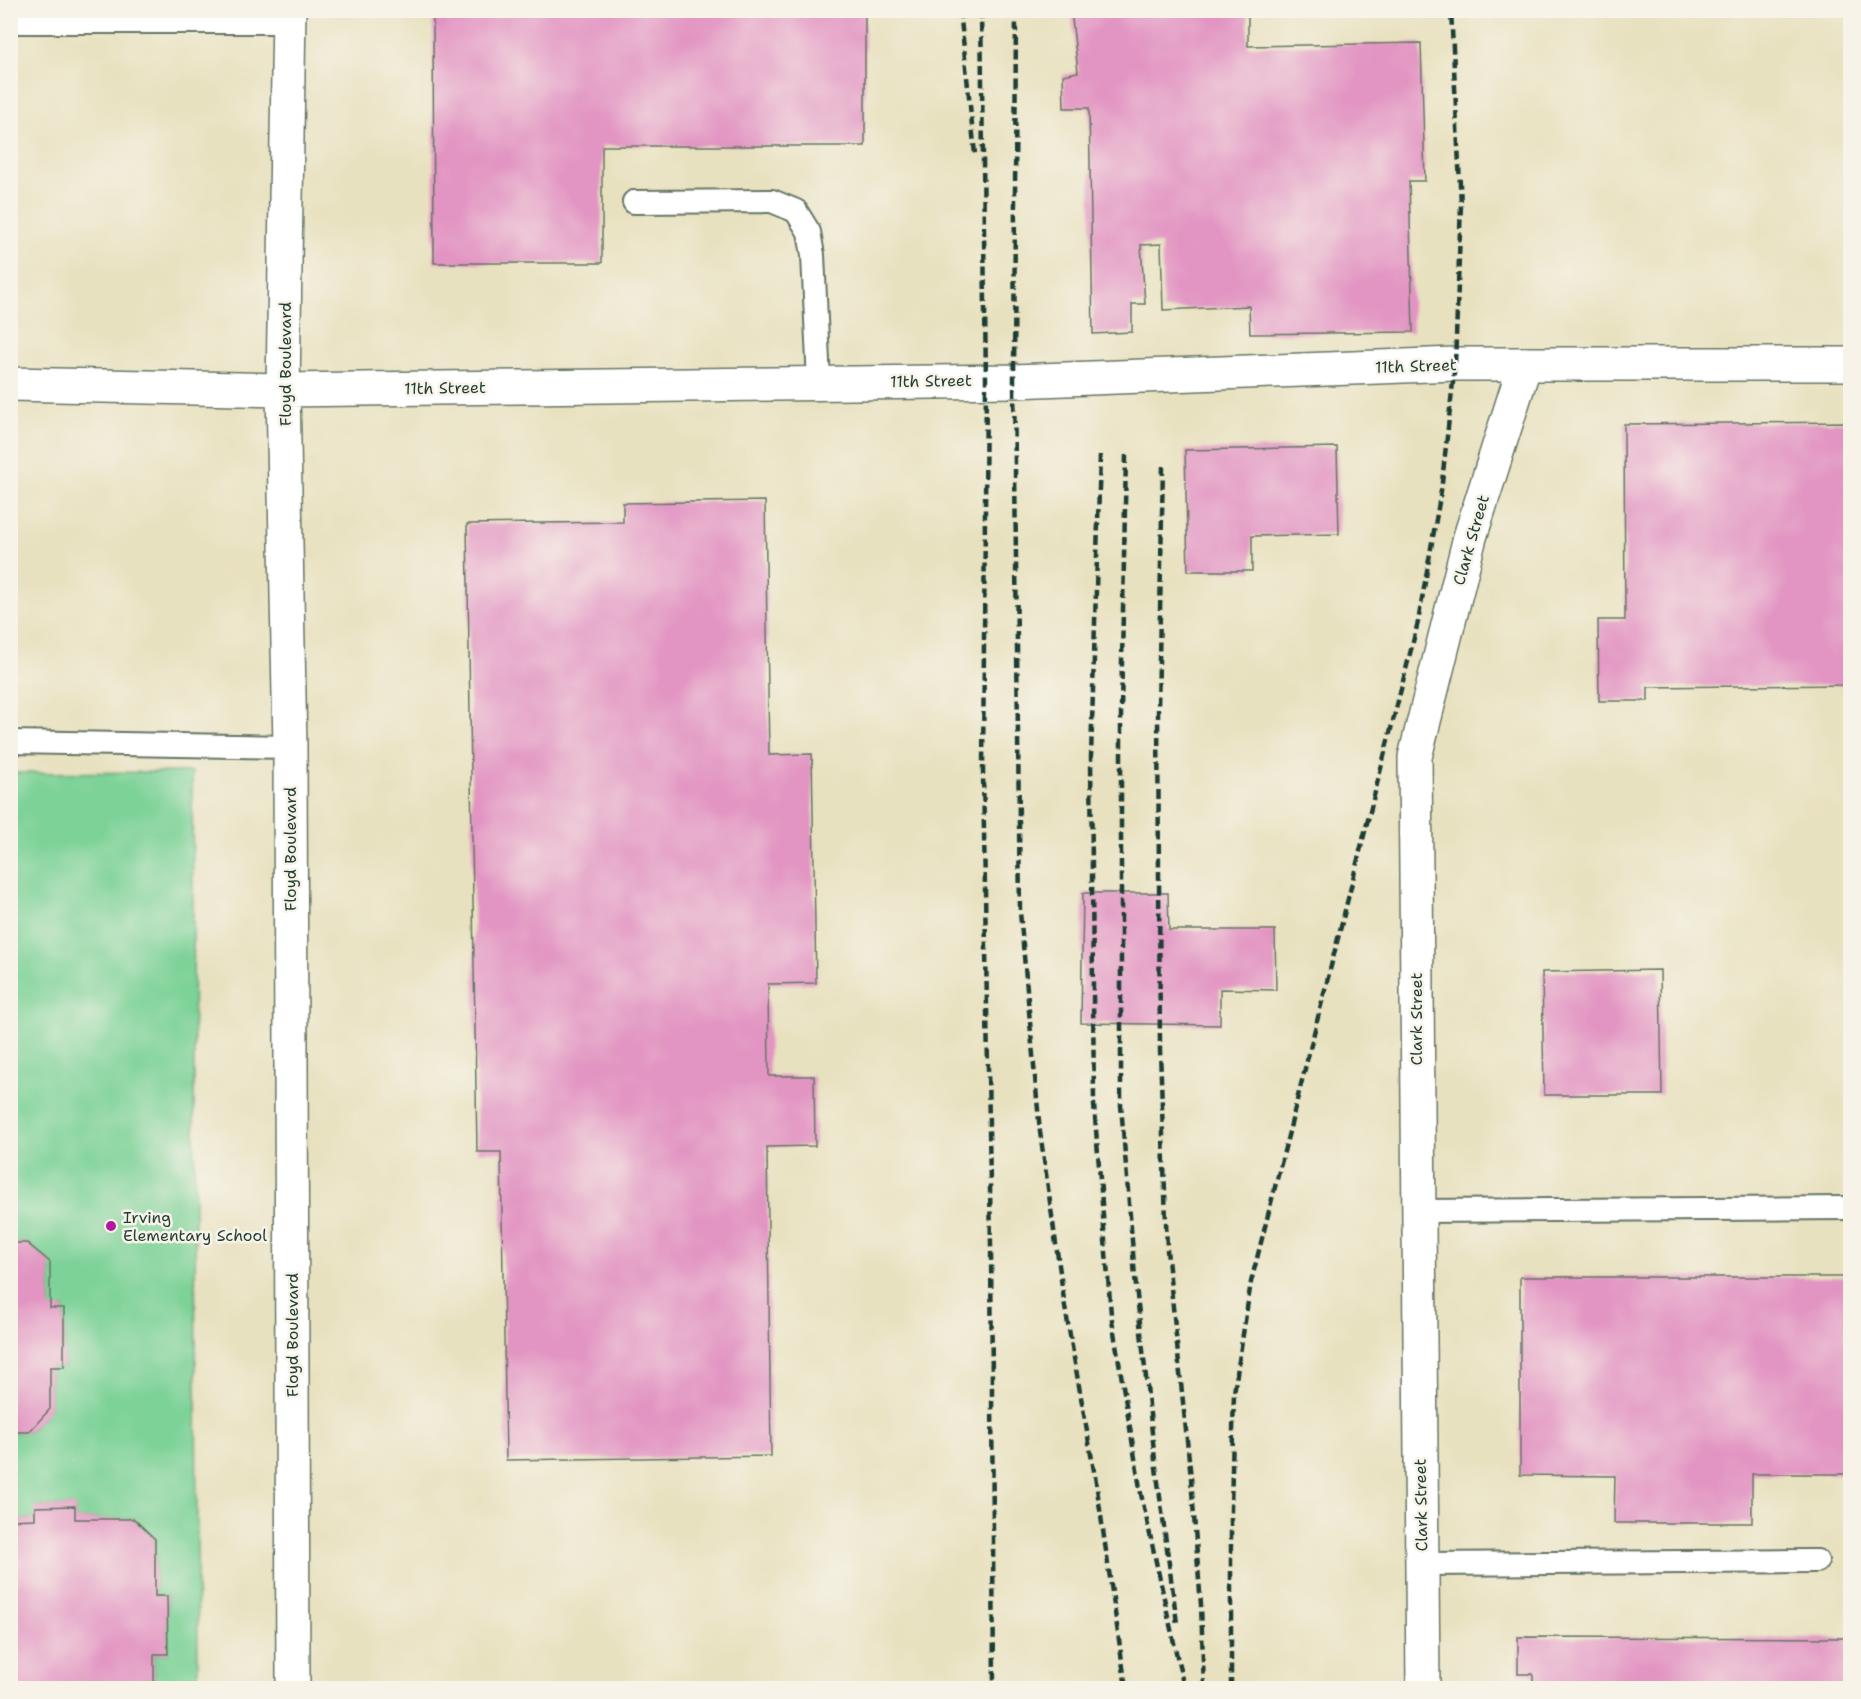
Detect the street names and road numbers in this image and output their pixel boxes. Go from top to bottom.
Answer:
street label: Floyd Boulevard [275,302,296,426]
street label: 11th Street [1375,354,1457,378]
street label: 11th Street [890,370,972,392]
street label: 11th Street [404,377,486,399]
street label: Clark Street [1448,492,1494,588]
street label: Floyd Boulevard [280,787,301,911]
street label: Clark Street [1406,973,1427,1065]
street label: Floyd Boulevard [282,1273,303,1397]
street label: Clark Street [1410,1458,1432,1552]

